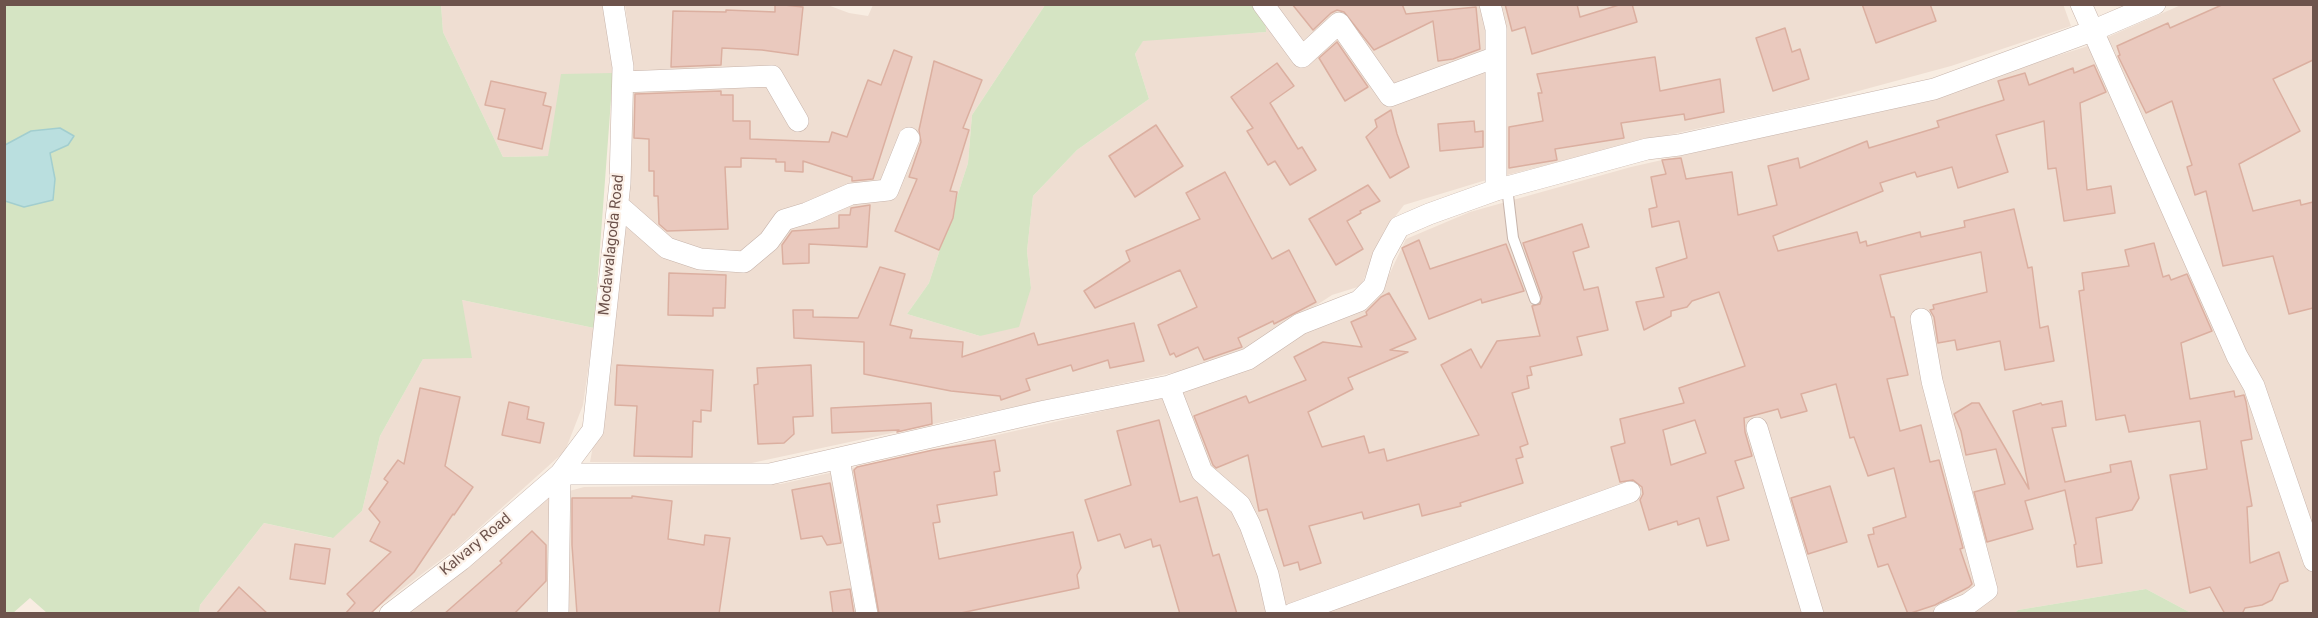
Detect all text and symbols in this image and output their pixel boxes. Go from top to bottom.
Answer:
street label: Modawalagoda Road [596,174,628,316]
street label: Kalvary Road [437,510,515,580]

